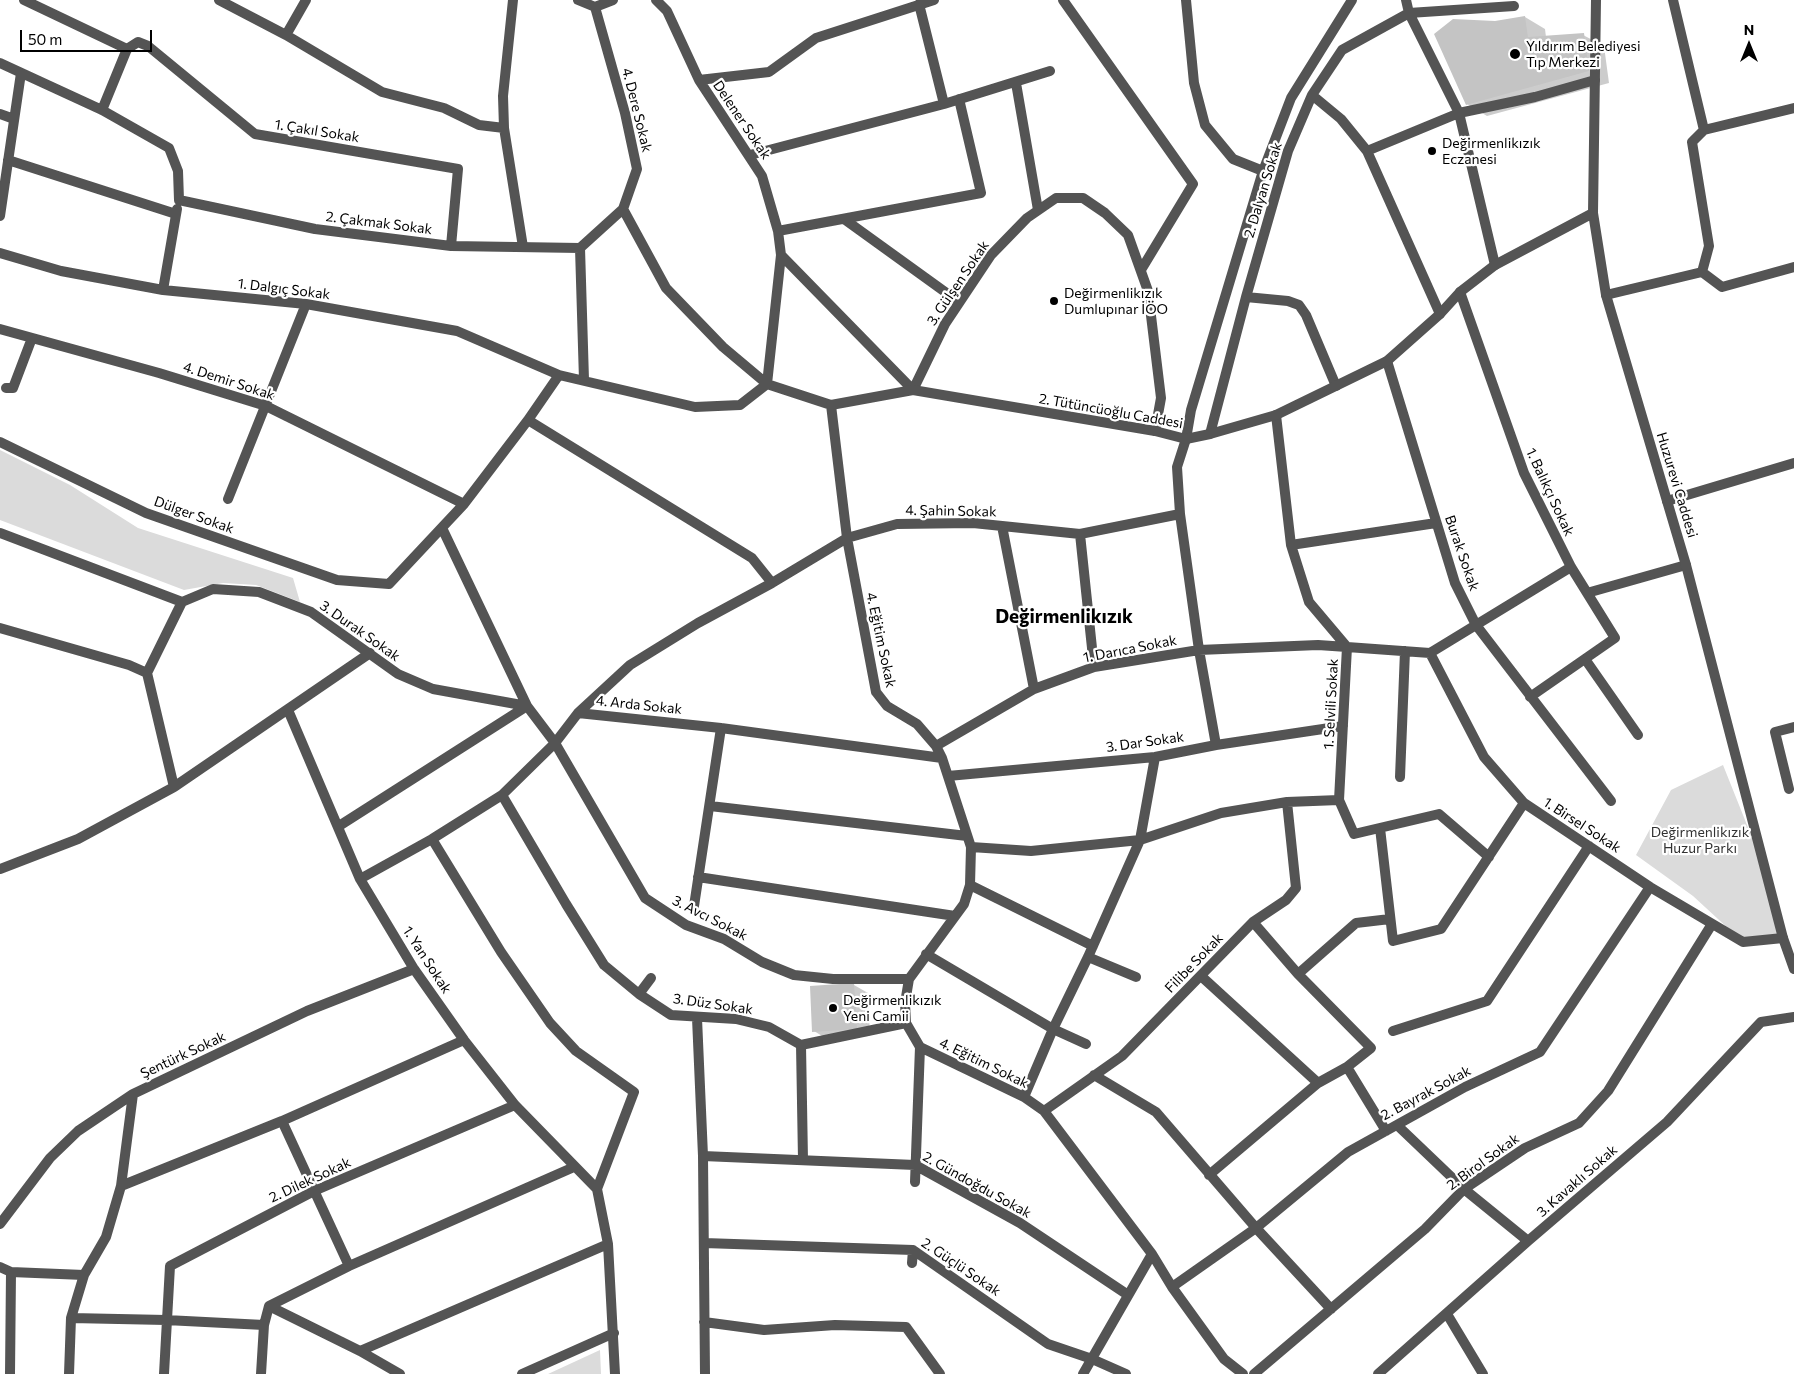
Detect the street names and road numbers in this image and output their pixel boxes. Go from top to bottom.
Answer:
street label: 4. Dere Sokak [618,66,656,154]
street label: Delener Sokak [709,77,775,163]
street label: 1. Çakıl Sokak [274,116,360,146]
street label: 2. Dalyan Sokak [1240,140,1286,240]
street label: 2. Çakmak Sokak [325,208,433,238]
street label: 3. Gülşen Sokak [923,237,993,329]
street label: 1. Dalgıç Sokak [237,275,331,303]
street label: 4. Demir Sokak [181,358,277,404]
street label: 2. Tütüncüoğlu Caddesi [1038,390,1184,432]
street label: Huzurevi Caddesi [1653,430,1701,540]
street label: 1. Balıkçı Sokak [1522,445,1578,539]
street label: Dülger Sokak [152,493,236,537]
street label: 4. Şahin Sokak [905,502,997,520]
street label: Burak Sokak [1441,513,1483,593]
street label: 4. Eğitim Sokak [863,591,899,689]
street label: 3. Durak Sokak [317,597,403,665]
street label: 1. Darıca Sokak [1082,632,1178,666]
street label: 1. Selvili Sokak [1320,658,1342,750]
street label: 4. Arda Sokak [595,692,683,718]
street label: 3. Dar Sokak [1105,728,1185,756]
street label: 1. Birsel Sokak [1540,794,1624,856]
street label: 3. Avcı Sokak [670,892,750,944]
street label: 1. Yan Sokak [399,923,455,997]
street label: Filibe Sokak [1161,930,1227,996]
street label: 3. Düz Sokak [672,990,754,1018]
street label: Şentürk Sokak [138,1028,228,1082]
street label: 4. Eğitim Sokak [937,1034,1031,1092]
street label: 2. Bayrak Sokak [1378,1062,1474,1124]
street label: 2. Birol Sokak [1444,1130,1522,1194]
street label: 3. Kavaklı Sokak [1533,1141,1621,1221]
street label: 2. Gündoğdu Sokak [920,1148,1034,1222]
street label: 2. Dilek Sokak [267,1154,353,1206]
street label: 2. Güçlü Sokak [918,1234,1004,1300]

